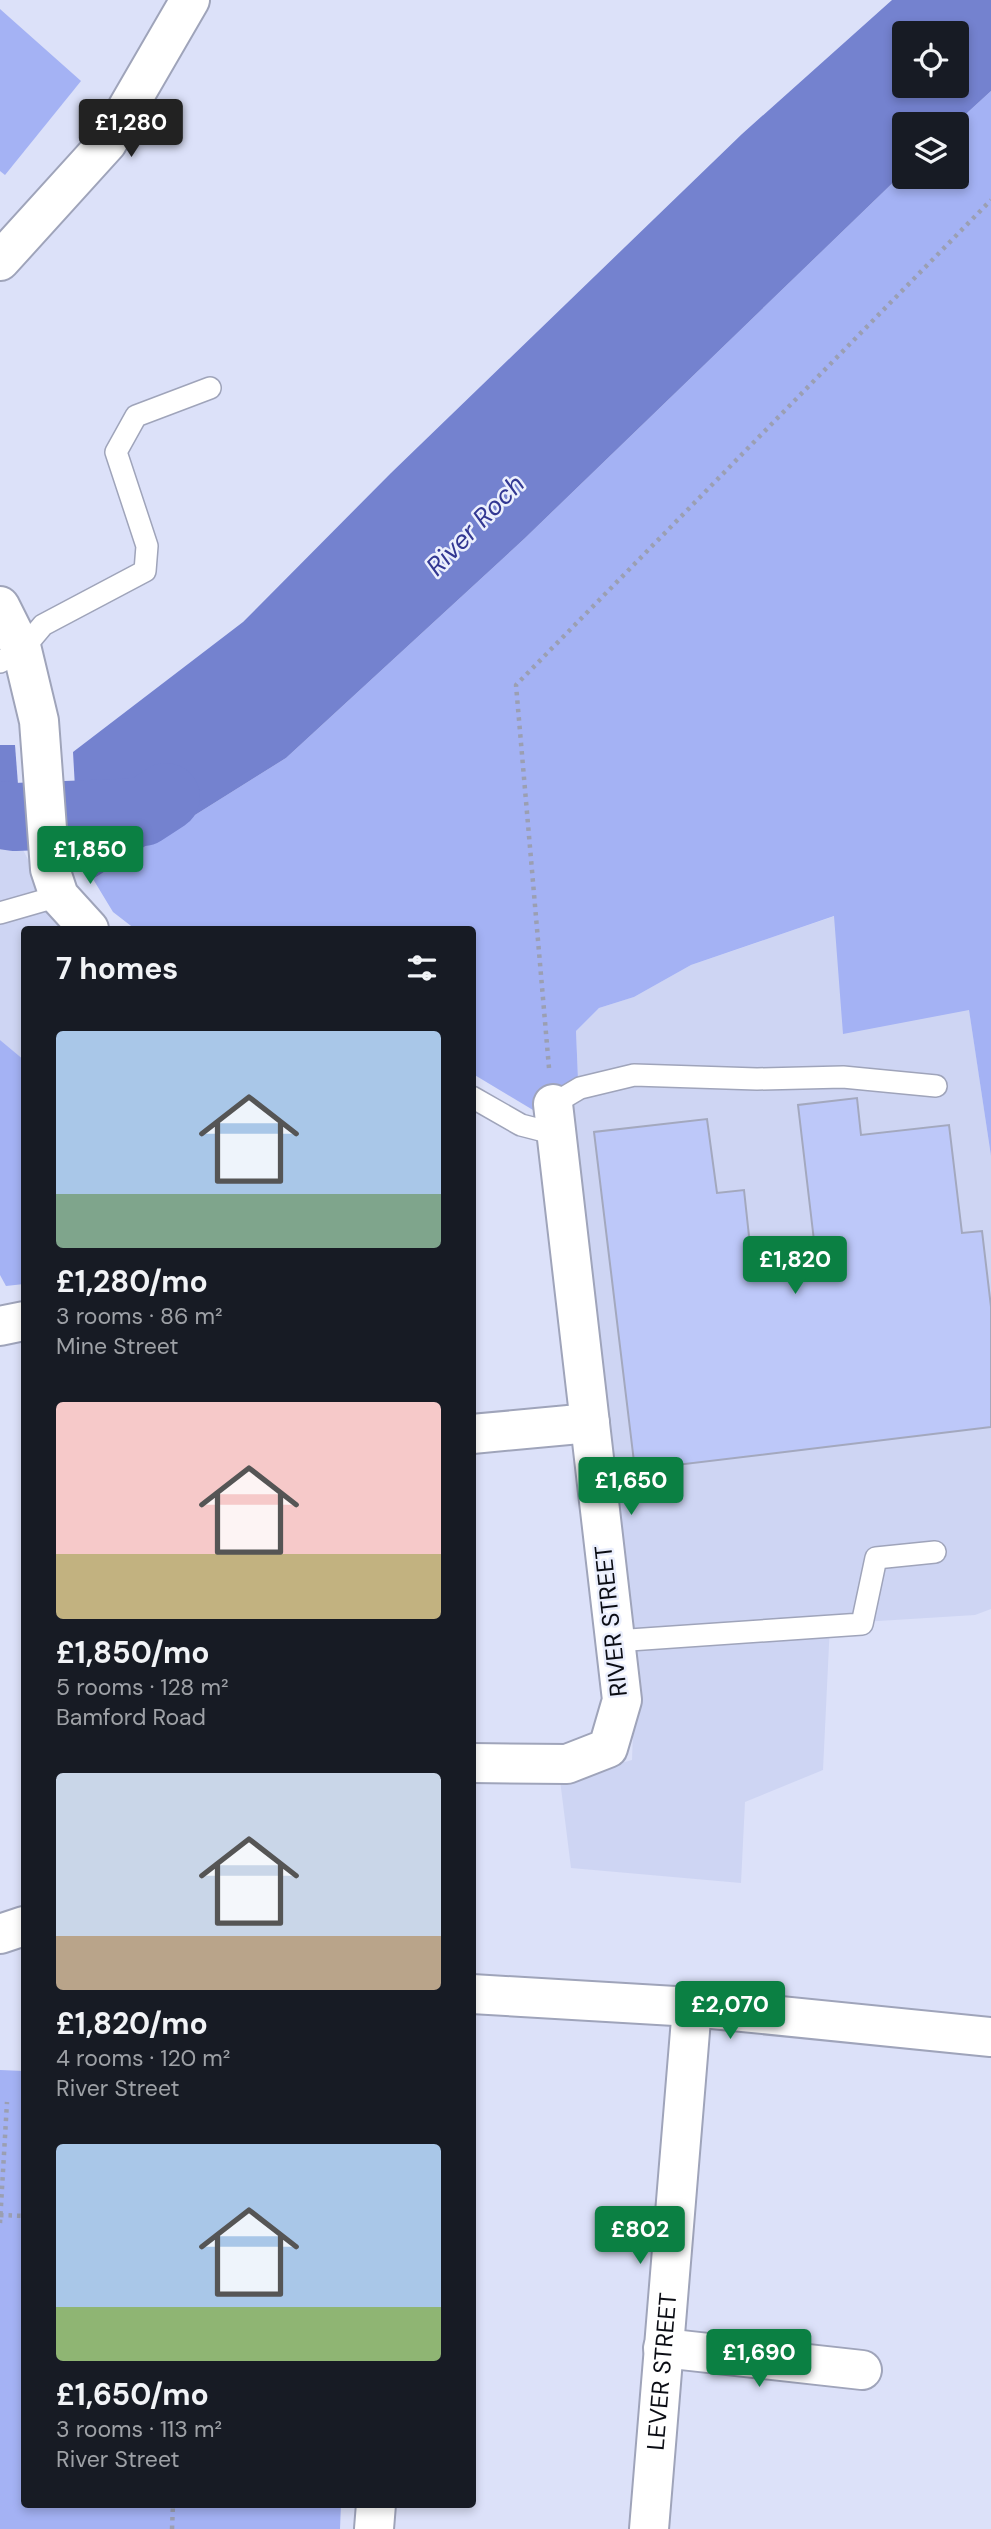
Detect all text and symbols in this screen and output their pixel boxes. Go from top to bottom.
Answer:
map controls [892,21,969,189]
button: locate [892,21,969,98]
pin: £1,280 [74,100,188,159]
text: £1,280 [95,107,167,137]
button: layers [892,112,969,189]
water label: River Roch [418,467,532,583]
pin: £1,850 [33,826,147,886]
text: £1,850 [53,834,127,864]
text: 7 homes [56,949,178,988]
icon: filters [403,949,441,987]
icon: home [186,1076,312,1202]
pin: £1,820 [738,1236,852,1296]
text: £1,820 [759,1244,831,1274]
text: £1,280/mo [56,1262,208,1301]
text: 3 rooms · 86 m² [56,1301,223,1331]
text: Mine Street [56,1331,178,1361]
icon: home [186,1447,312,1573]
pin: £1,650 [574,1458,688,1517]
text: £1,650 [594,1465,668,1495]
street label: RIVER STREET [587,1544,634,1698]
text: £1,850/mo [56,1633,209,1672]
text: 5 rooms · 128 m² [56,1672,229,1702]
text: Bamford Road [56,1702,206,1732]
icon: home [186,1818,312,1944]
pin: £2,070 [673,1982,787,2041]
text: £2,070 [691,1989,769,2019]
text: £1,820/mo [56,2004,208,2043]
text: 4 rooms · 120 m² [56,2043,230,2073]
text: River Street [56,2073,180,2103]
icon: home [186,2189,312,2315]
pin: £802 [599,2206,681,2266]
text: £802 [611,2214,669,2244]
street label: LEVER STREET [640,2291,683,2452]
pin: £1,690 [702,2330,816,2389]
text: £1,690 [722,2337,796,2367]
text: £1,650/mo [56,2375,209,2414]
text: 3 rooms · 113 m² [56,2414,222,2444]
text: River Street [56,2444,180,2474]

